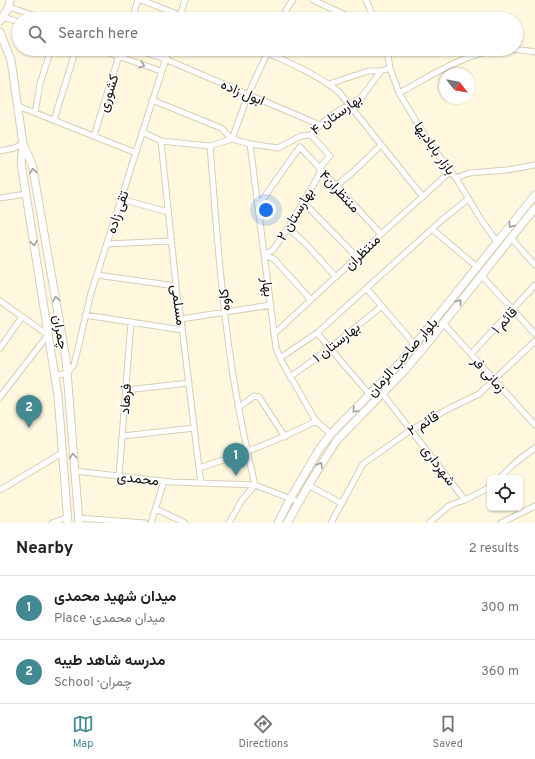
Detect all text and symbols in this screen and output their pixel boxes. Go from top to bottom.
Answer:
search box [12,12,523,56]
icon: search [26,23,48,45]
text: Search here [58,25,138,44]
one-way arrow [139,60,146,68]
north arrow [439,68,475,104]
street label: کشوری [95,72,124,115]
street label: ابول زاده [218,77,267,110]
street label: بهارستان ۴ [308,91,366,140]
street label: بازار بابادیها [409,119,458,179]
street label: منتظران۴ [315,167,363,217]
one-way arrow [30,168,38,174]
street label: بهارستان ۲ [274,185,319,244]
street label: تقی زاده [104,188,133,236]
your location [256,200,276,220]
one-way arrow [508,221,515,228]
street label: منتظران [341,232,385,274]
one-way arrow [29,240,37,246]
street label: بهار [257,275,276,298]
street label: مسلمی [166,284,189,327]
street label: کاوه [216,288,235,312]
one-way arrow [52,296,61,303]
one-way arrow [455,300,462,307]
street label: قائم ۱ [488,304,522,338]
street label: چمران [48,314,71,351]
street label: بلوار صاحب الزمان [364,315,442,401]
street label: بهارستان ۱ [310,319,364,367]
street label: زمانی فر [467,353,509,397]
street label: فرهاد [117,383,136,415]
pin: 2 [16,395,42,428]
one-way arrow [352,405,360,413]
street label: قائم ۲ [405,408,443,440]
street label: شهرداری [417,442,459,490]
pin: 1 [223,443,249,476]
one-way arrow [69,453,78,459]
one-way arrow [316,462,323,469]
street label: محمدی [116,469,160,490]
map controls [487,475,523,511]
button: locate [487,475,523,511]
text: Nearby [16,538,73,560]
text: 2 results [469,541,519,557]
text: میدان شهید محمدی [54,588,177,607]
text: 1 [26,600,32,616]
text: 300 m [481,600,519,616]
text: Place · میدان محمدی [54,611,165,627]
text: مدرسه شاهد طیبه [54,652,165,671]
text: 2 [25,664,33,680]
text: 360 m [481,664,519,680]
text: School · چمران [54,675,132,691]
tab: Map [72,713,94,751]
tab: Directions [238,713,288,751]
tab: Saved [433,713,463,751]

